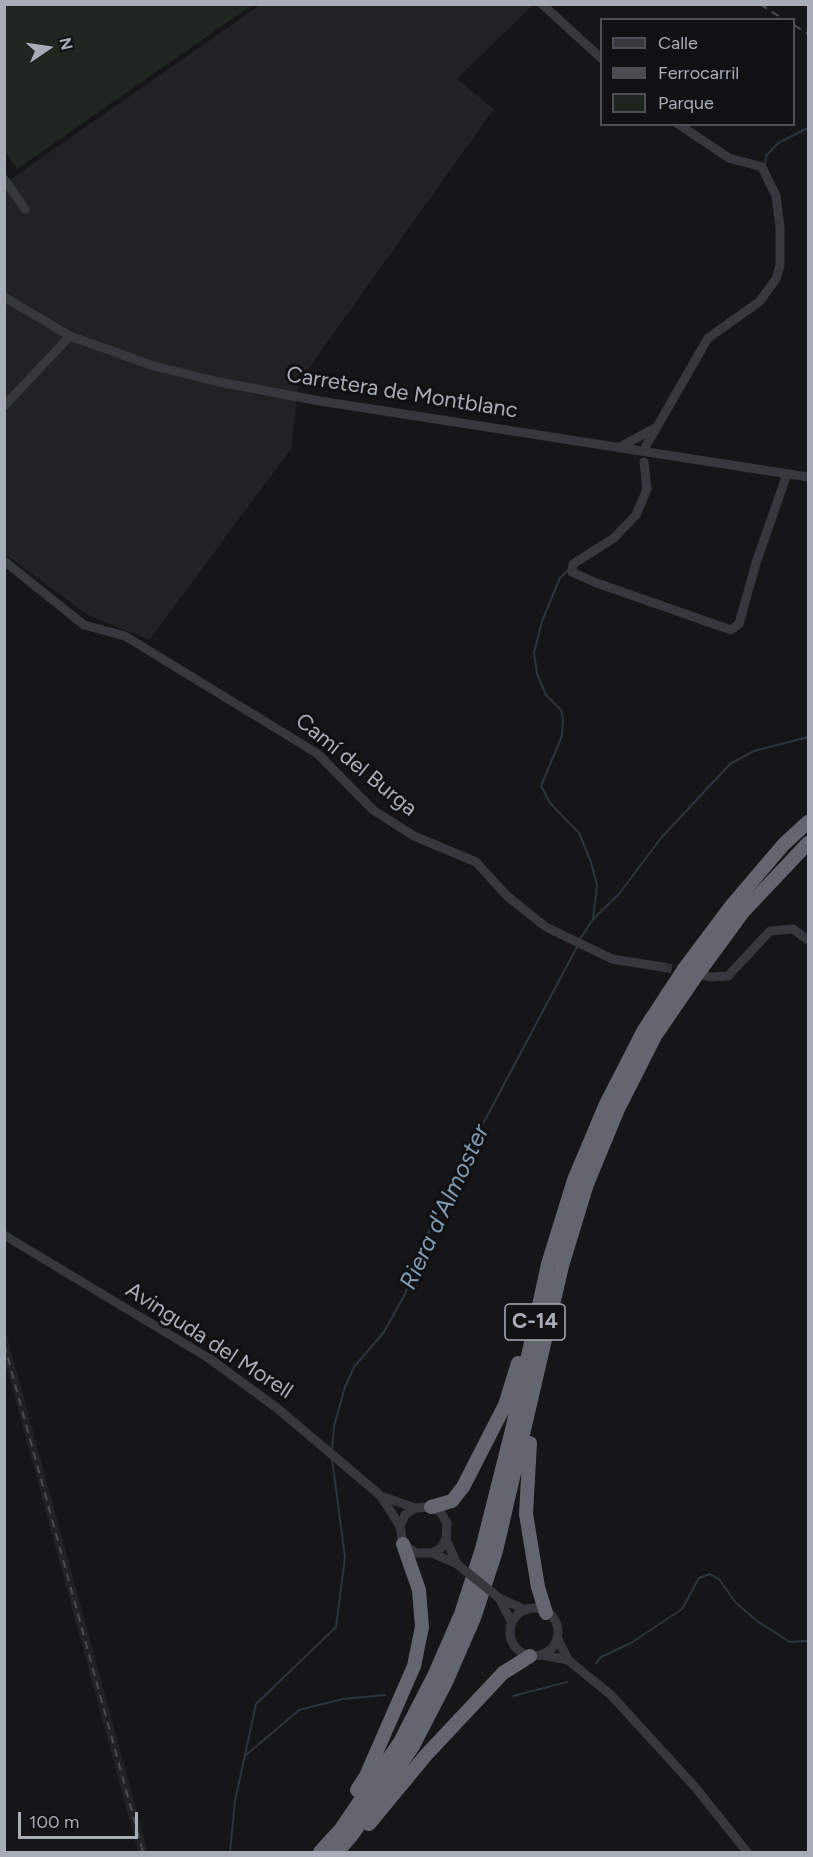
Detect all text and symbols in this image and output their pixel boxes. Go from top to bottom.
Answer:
north arrow [18,18,78,78]
legend [600,18,795,126]
text: Calle [658,32,698,54]
text: N [55,36,77,52]
text: Ferrocarril [658,62,739,84]
text: Parque [658,92,714,114]
street label: Carretera de Montblanc [284,362,520,424]
street label: Camí del Burga [290,708,422,822]
water label: Riera d'Almoster [394,1120,496,1294]
street label: Avinguda del Morell [121,1277,297,1405]
road number: C-14 [505,1304,565,1340]
scale bar [21,1800,141,1838]
text: 100 m [29,1811,79,1833]

